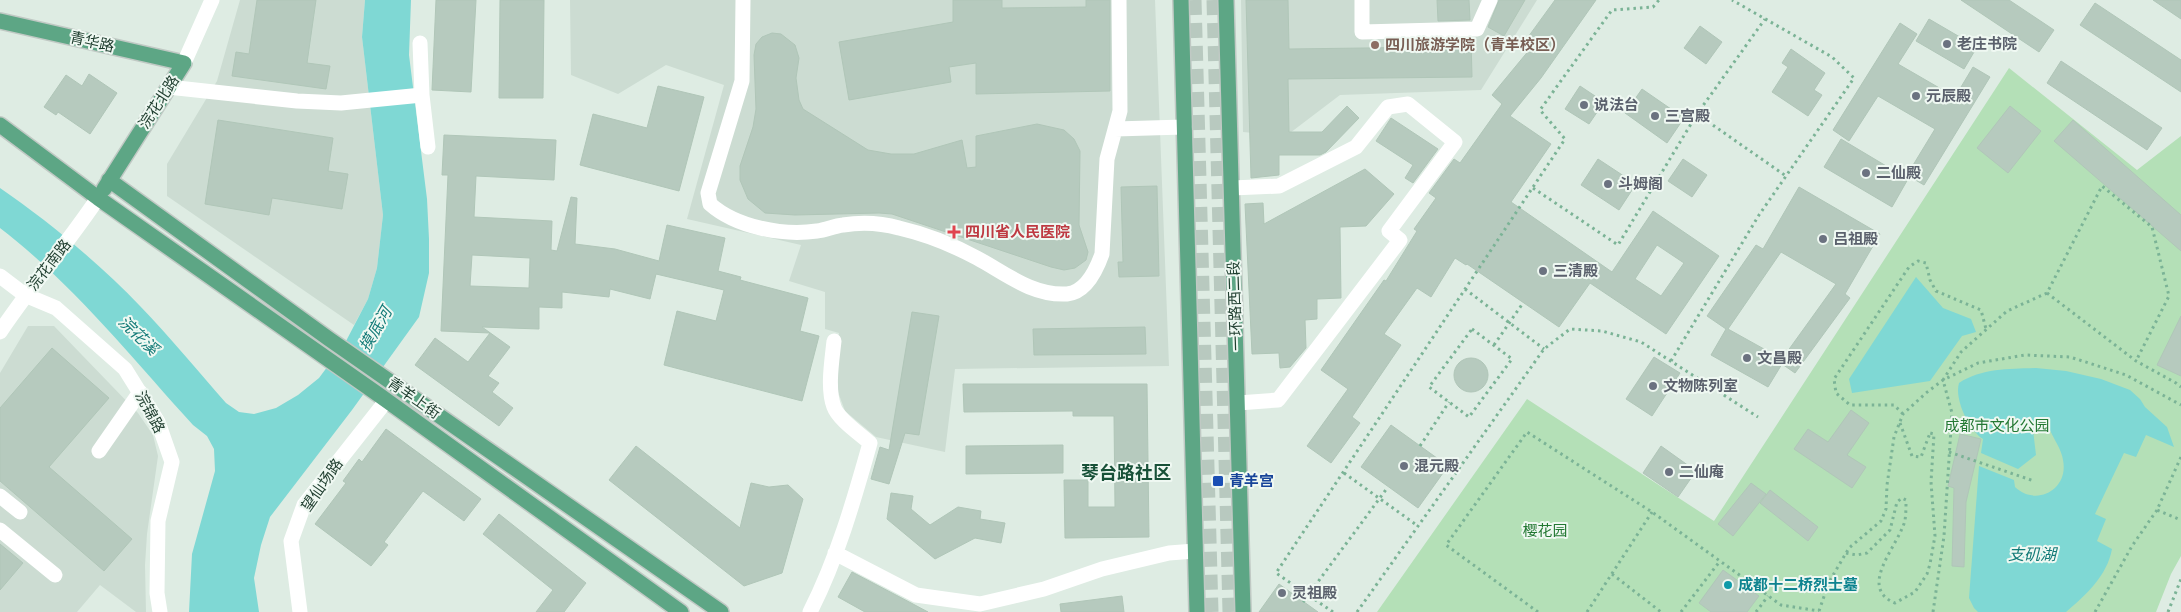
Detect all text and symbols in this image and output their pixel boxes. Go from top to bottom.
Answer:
street label: 青华路 [68,28,116,56]
place label: 老庄书院 [1957,35,2017,53]
place label: 四川旅游学院（青羊校区） [1385,36,1565,54]
marker: 老庄书院 [1941,38,1953,50]
marker: 四川旅游学院（青羊校区） [1369,39,1381,51]
street label: 浣花北路 [135,72,183,132]
place label: 元辰殿 [1926,87,1971,105]
marker: 元辰殿 [1910,90,1922,102]
place label: 说法台 [1594,96,1639,114]
marker: 说法台 [1578,99,1590,111]
place label: 三宫殿 [1665,107,1710,125]
marker: 三宫殿 [1649,110,1661,122]
place label: 二仙殿 [1876,164,1921,182]
marker: 二仙殿 [1860,167,1872,179]
place label: 斗姆阁 [1618,175,1663,193]
marker: 斗姆阁 [1602,178,1614,190]
place label: 四川省人民医院 [965,223,1070,241]
marker: 四川省人民医院 [947,225,961,239]
place label: 吕祖殿 [1833,230,1878,248]
marker: 吕祖殿 [1817,233,1829,245]
street label: 浣花南路 [23,236,75,294]
street label: 一环路西二段 [1224,261,1246,351]
place label: 三清殿 [1553,262,1598,280]
marker: 三清殿 [1537,265,1549,277]
water label: 摸底河 [355,301,397,355]
water label: 浣花溪 [115,312,164,360]
place label: 文昌殿 [1757,349,1802,367]
marker: 文昌殿 [1741,352,1753,364]
street label: 青羊上街 [384,373,444,423]
place label: 文物陈列室 [1663,377,1738,395]
marker: 文物陈列室 [1647,380,1659,392]
street label: 浣锦路 [131,388,169,436]
park label: 成都市文化公园 [1944,417,2050,435]
street label: 望仙场路 [297,455,347,515]
place label: 混元殿 [1414,457,1459,475]
marker: 混元殿 [1398,460,1410,472]
district label: 琴台路社区 [1081,462,1171,483]
place label: 二仙庵 [1679,463,1724,481]
marker: 二仙庵 [1663,466,1675,478]
place label: 青羊宫 [1229,472,1274,490]
marker: 青羊宫 [1211,474,1225,488]
park label: 樱花园 [1522,522,1568,540]
water label: 支矶湖 [2008,545,2059,564]
place label: 成都十二桥烈士墓 [1738,576,1858,594]
marker: 成都十二桥烈士墓 [1722,579,1734,591]
place label: 灵祖殿 [1292,584,1337,602]
marker: 灵祖殿 [1276,587,1288,599]

